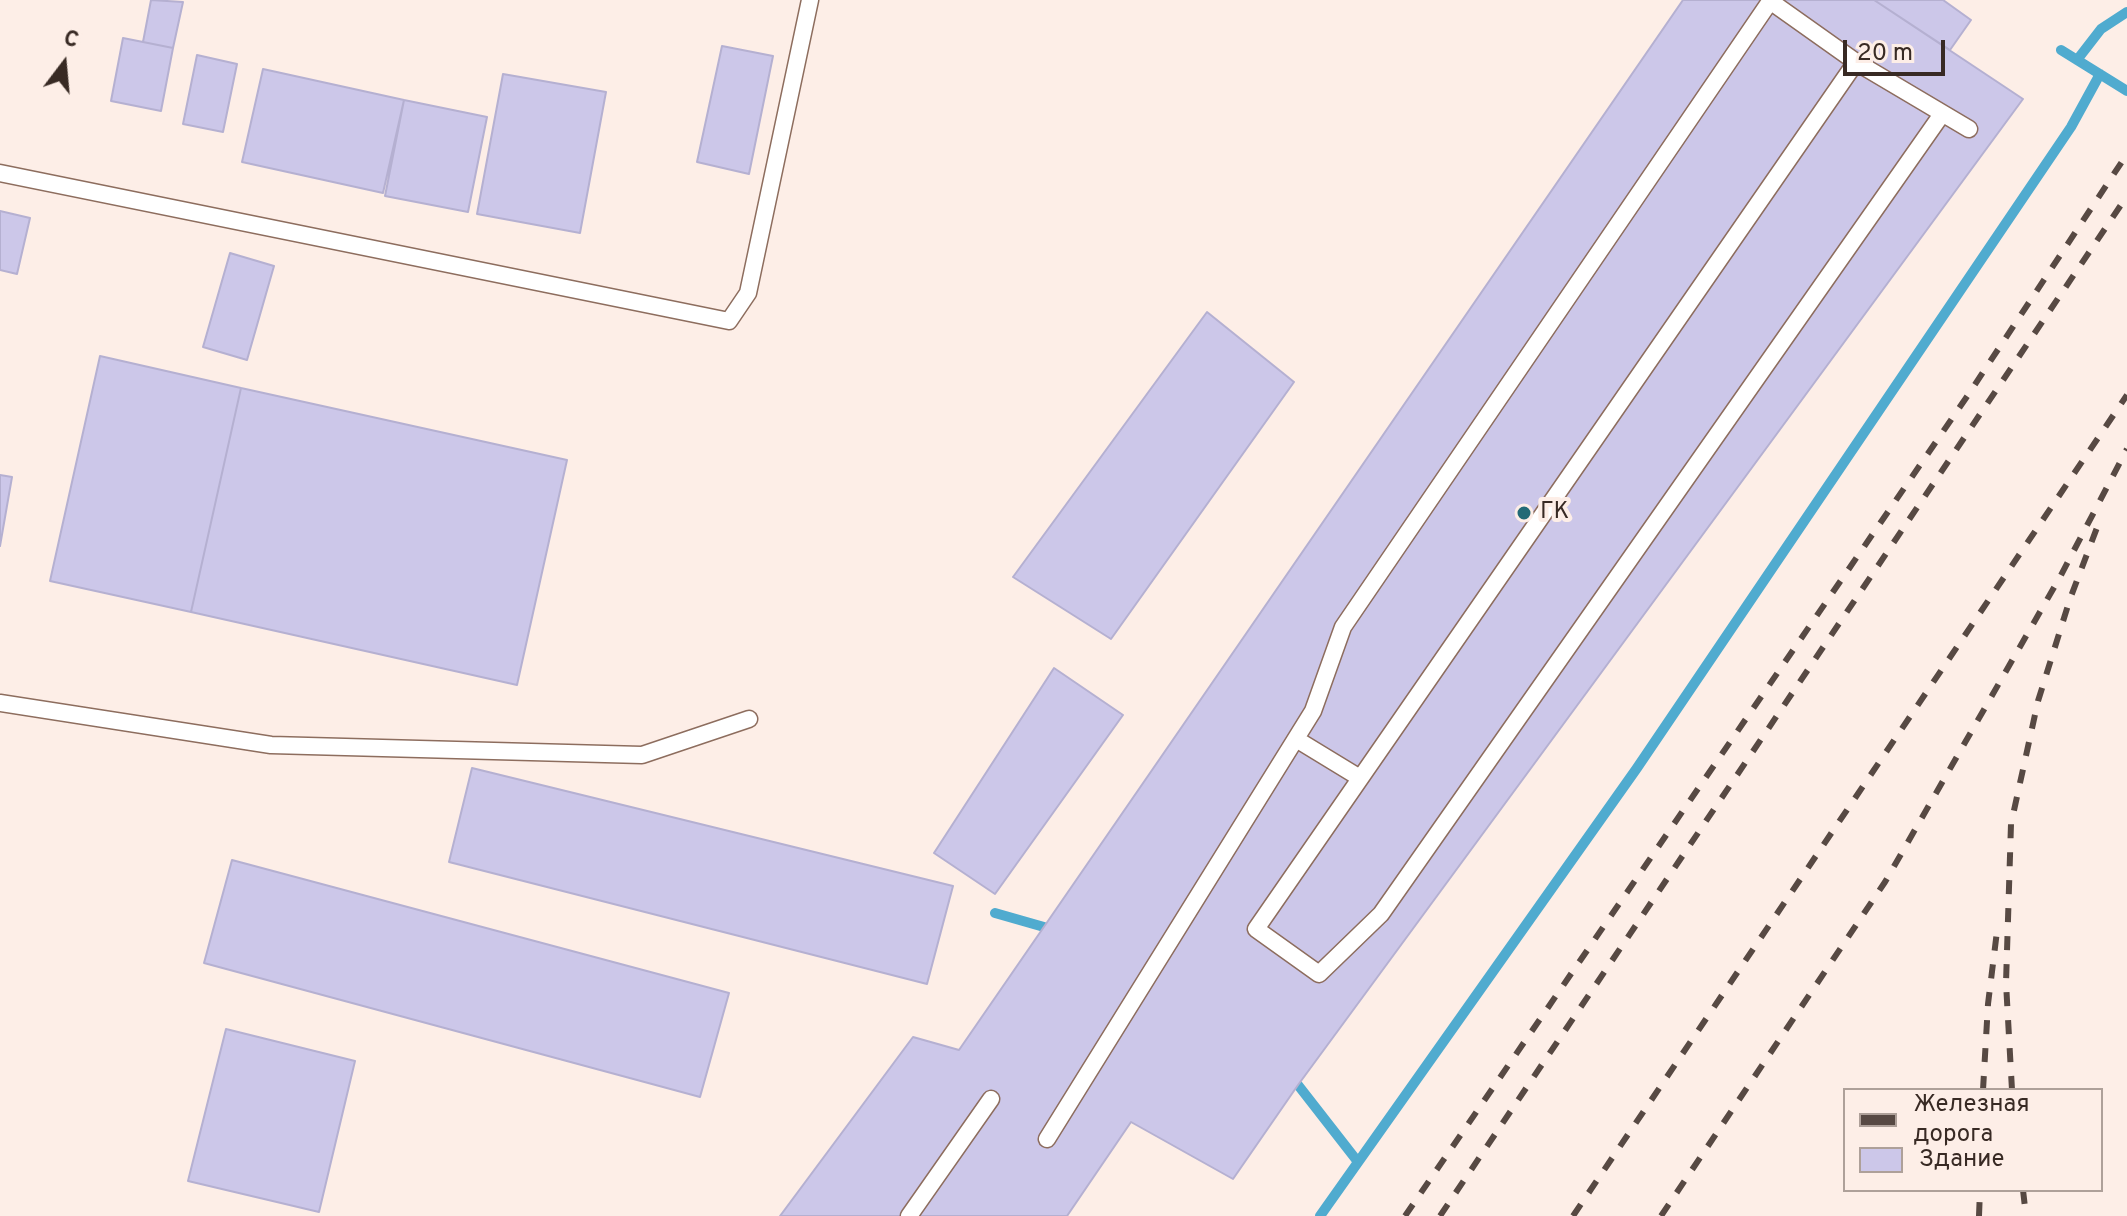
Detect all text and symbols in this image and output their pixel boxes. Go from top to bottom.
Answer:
north arrow [24,24,104,104]
scale bar [1847,24,1949,74]
text: С [60,26,81,55]
text: 20 m [1857,39,1913,69]
place label: ГК [1540,499,1569,527]
marker: ГК [1515,504,1533,522]
legend [1843,1088,2103,1192]
text: Железная дорога [1913,1090,2030,1150]
text: Здание [1919,1145,2005,1175]

